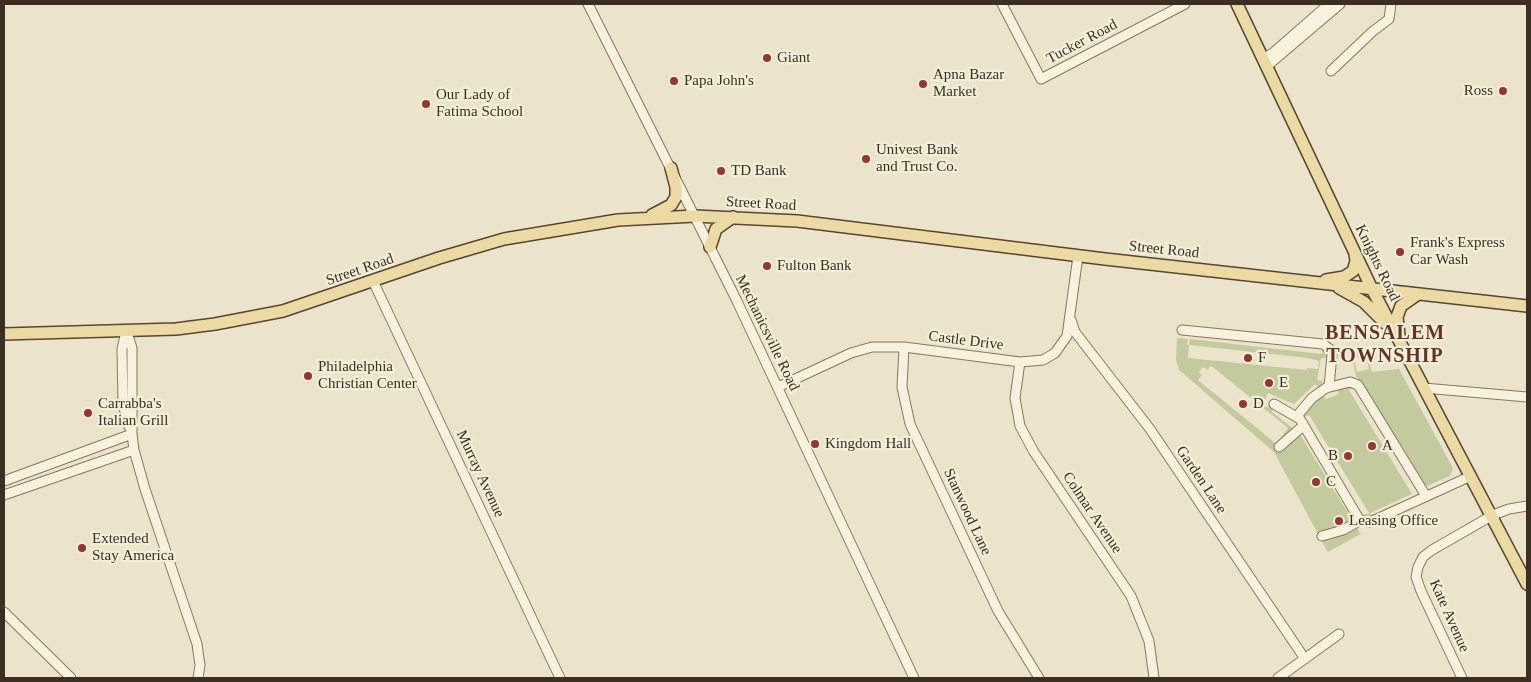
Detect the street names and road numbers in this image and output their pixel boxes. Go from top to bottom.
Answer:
street label: Tucker Road [1044,16,1120,68]
street label: Street Road [725,193,797,215]
street label: Knights Road [1351,222,1403,304]
street label: Street Road [1128,237,1200,263]
street label: Street Road [324,250,396,290]
street label: Mechanicsville Road [731,272,803,394]
street label: Castle Drive [927,327,1005,355]
street label: Murray Avenue [452,427,508,521]
street label: Garden Lane [1172,443,1230,517]
street label: Stanwood Lane [939,466,995,558]
street label: Colmar Avenue [1058,469,1126,557]
street label: Kate Avenue [1425,577,1473,655]

